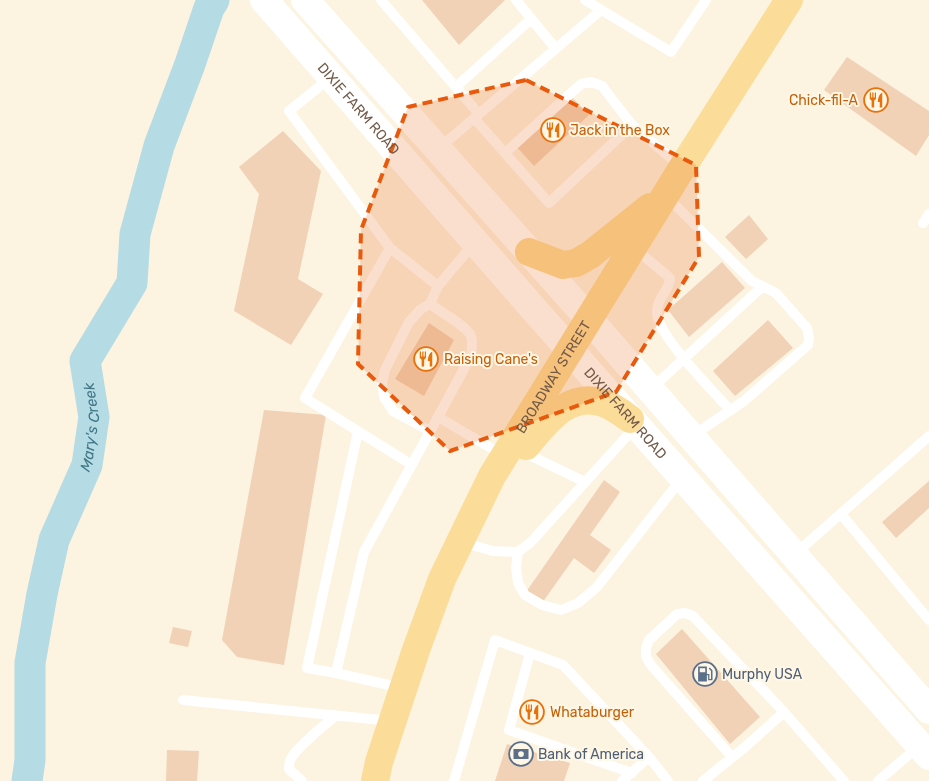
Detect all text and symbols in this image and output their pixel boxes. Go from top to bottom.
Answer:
street label: DIXIE FARM ROAD [314,59,403,158]
restaurant icon: Chick-fil-A [863,87,889,113]
place label: Chick-fil-A [789,92,859,109]
restaurant icon: Jack in the Box [540,117,566,143]
place label: Jack in the Box [570,122,670,139]
street label: BROADWAY STREET [512,317,594,436]
restaurant icon: Raising Cane's [413,346,439,372]
place label: Raising Cane's [444,351,538,368]
street label: DIXIE FARM ROAD [581,364,671,462]
water label: Mary's Creek [76,381,104,474]
fuel station icon: Murphy USA [692,661,718,687]
place label: Murphy USA [722,666,803,683]
restaurant icon: Whataburger [519,699,545,725]
place label: Whataburger [550,704,635,721]
bank icon: Bank of America [508,741,534,767]
place label: Bank of America [538,746,644,763]

